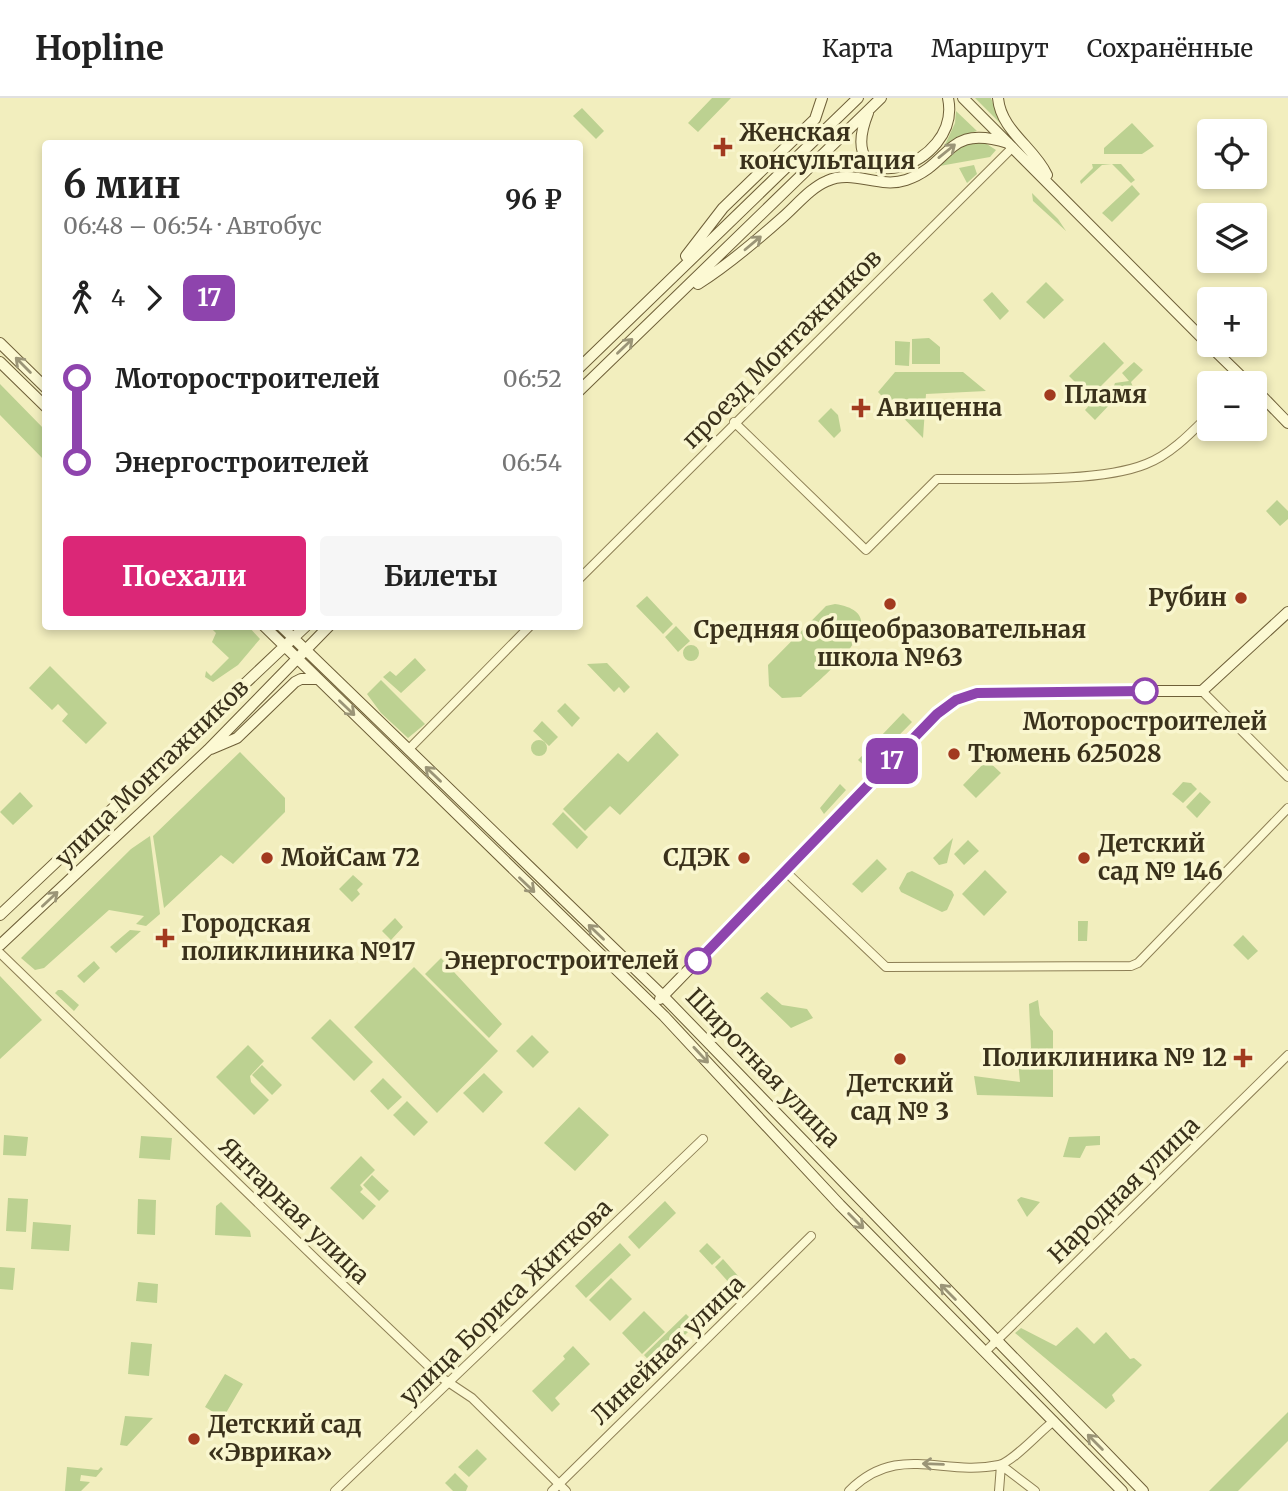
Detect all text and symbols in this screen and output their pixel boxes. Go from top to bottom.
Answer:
text: Hopline [35,28,164,69]
text: Карта [822,33,893,64]
text: Маршрут [931,33,1049,64]
text: Сохранённые [1087,33,1253,64]
place label: Женская консультация [739,117,915,176]
map controls [1197,119,1267,441]
button: locate [1197,119,1267,189]
marker: Женская консультация [713,137,733,157]
one-way arrow [937,144,955,159]
text: 6 мин [63,161,181,208]
text: 96 ₽ [505,183,562,216]
button: layers [1197,203,1267,273]
text: 06:48 – 06:54 · Автобус [63,211,322,240]
one-way arrow [744,235,762,251]
street label: проезд Монтажников [675,242,888,455]
icon: walk [63,279,101,317]
icon: forward [135,279,173,317]
text: 17 [197,282,221,313]
text: 4 [111,283,125,312]
button: + [1197,287,1267,357]
one-way arrow [617,337,634,354]
one-way arrow [14,357,31,374]
text: Моторостроителей [115,362,380,395]
text: 06:52 [503,364,562,393]
button: − [1197,371,1267,441]
place label: Пламя [1064,379,1147,410]
marker: Пламя [1042,387,1058,403]
place label: Авиценна [876,392,1002,423]
marker: Авиценна [851,398,871,418]
text: Энергостроителей [115,446,369,479]
text: 06:54 [502,448,562,477]
button: Поехали [63,536,306,616]
button: Билеты [320,536,562,616]
place label: Рубин [1148,582,1227,613]
marker: Рубин [1233,590,1249,606]
marker: Средняя общеобразовательная школа №63 [882,596,898,612]
place label: Средняя общеобразовательная школа №63 [694,614,1086,673]
street label: улица Монтажников [48,672,255,873]
marker: Моторостроителей [1132,678,1158,704]
one-way arrow [338,700,355,717]
place label: Моторостроителей [1023,706,1267,737]
line badge: 17 [860,738,924,784]
place label: Тюмень 625028 [968,738,1162,769]
text: 17 [880,745,904,776]
marker: Тюмень 625028 [946,746,962,762]
one-way arrow [425,765,442,782]
place label: Детский сад № 146 [1098,828,1223,887]
place label: МойСам 72 [281,842,420,873]
place label: СДЭК [663,842,730,873]
marker: МойСам 72 [259,850,275,866]
marker: СДЭК [736,850,752,866]
marker: Детский сад № 146 [1076,850,1092,866]
one-way arrow [518,876,535,893]
one-way arrow [41,891,59,907]
place label: Городская поликлиника №17 [181,908,416,967]
one-way arrow [588,923,605,940]
marker: Городская поликлиника №17 [155,928,175,948]
place label: Энергостроителей [444,945,679,976]
marker: Энергостроителей [685,948,711,974]
street label: Широтная улица [679,981,847,1154]
place label: Поликлиника № 12 [982,1042,1227,1073]
one-way arrow [693,1046,709,1064]
marker: Поликлиника № 12 [1233,1048,1253,1068]
marker: Детский сад № 3 [892,1051,908,1067]
place label: Детский сад № 3 [846,1068,954,1127]
street label: Народная улица [1041,1109,1206,1270]
street label: Янтарная улица [212,1131,376,1291]
street label: улица Бориса Житкова [393,1192,619,1411]
one-way arrow [848,1212,865,1229]
street label: Линейная улица [584,1268,751,1431]
one-way arrow [940,1283,957,1300]
place label: Детский сад «Эврика» [208,1409,362,1468]
marker: Детский сад «Эврика» [186,1431,202,1447]
one-way arrow [1087,1434,1104,1451]
one-way arrow [922,1458,945,1471]

